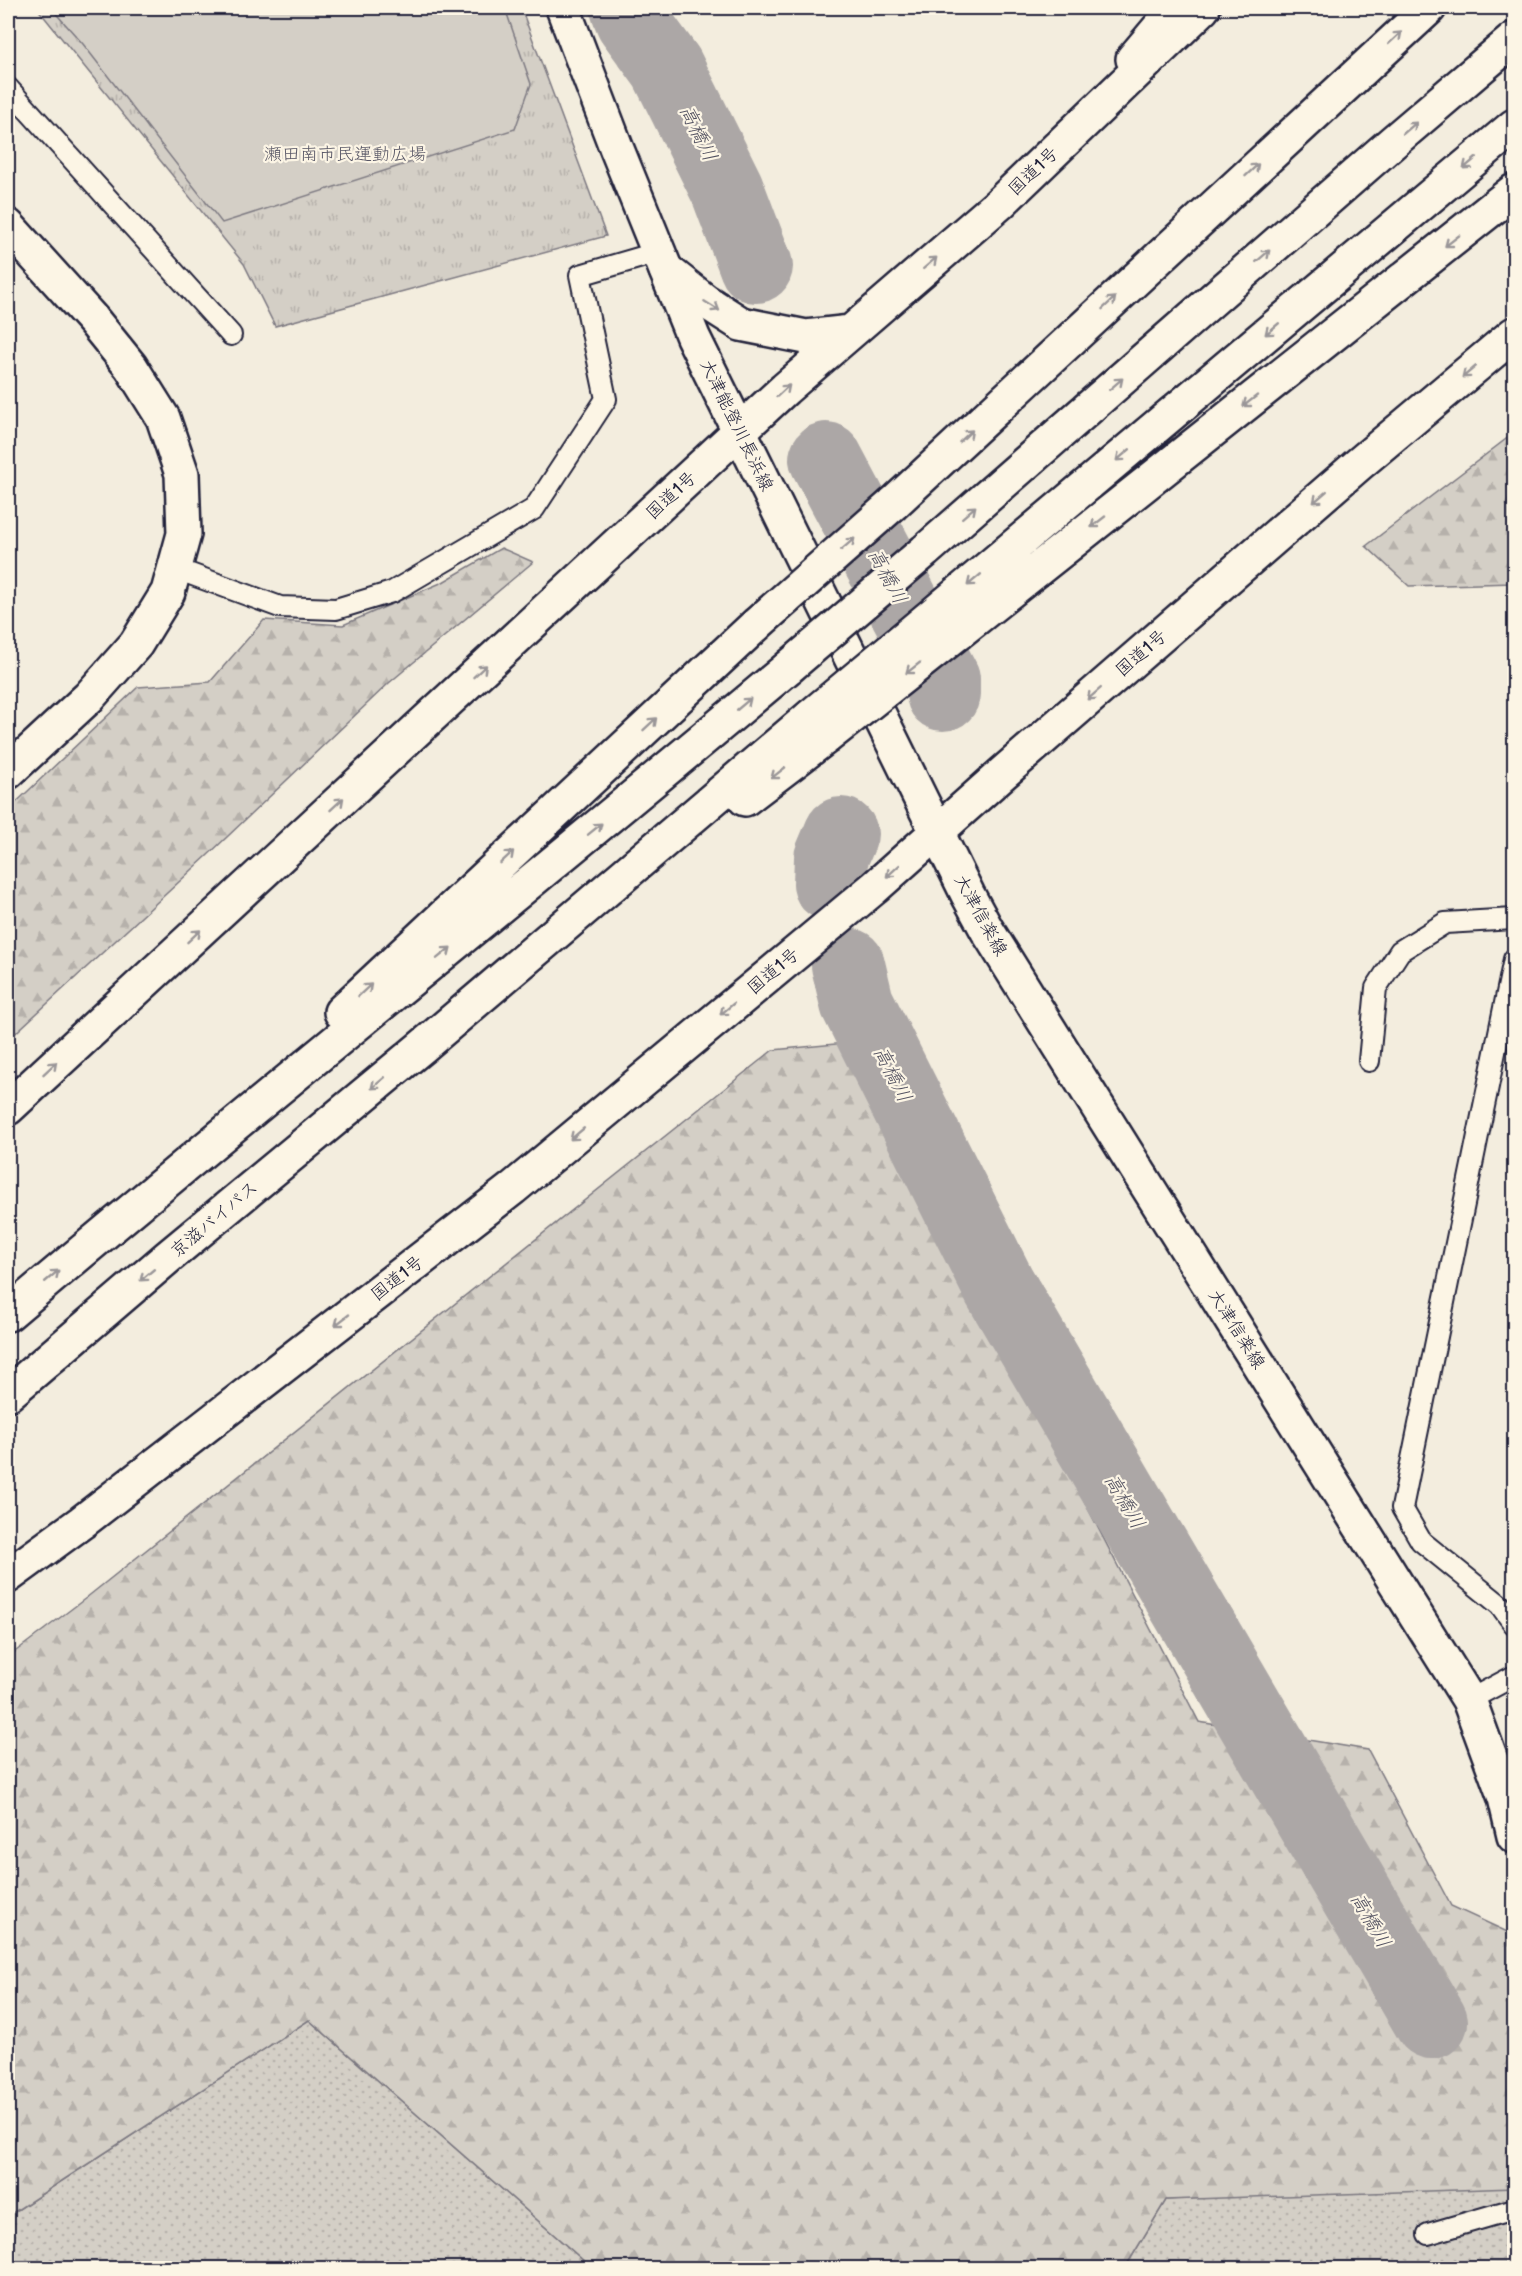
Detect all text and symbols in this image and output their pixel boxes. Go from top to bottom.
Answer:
one-way arrow [1388,31,1403,45]
water label: 高橋川 [674,101,722,166]
one-way arrow [1402,121,1418,134]
street label: 国道1号 [1004,143,1063,200]
park label: 瀬田南市民運動広場 [264,144,426,165]
one-way arrow [1463,156,1478,170]
one-way arrow [1244,163,1259,177]
one-way arrow [1445,234,1461,247]
one-way arrow [1255,249,1270,263]
one-way arrow [922,256,937,270]
one-way arrow [1101,296,1116,310]
one-way arrow [703,300,720,312]
one-way arrow [1265,322,1280,336]
street label: 大津能登川長浜線 [696,356,778,495]
one-way arrow [1462,365,1478,378]
one-way arrow [1108,377,1123,391]
one-way arrow [775,384,790,398]
one-way arrow [1243,394,1258,408]
one-way arrow [959,428,974,443]
one-way arrow [1116,448,1131,462]
street label: 国道1号 [642,467,701,524]
one-way arrow [1313,490,1328,504]
one-way arrow [961,505,976,519]
one-way arrow [1090,516,1106,529]
one-way arrow [840,537,856,550]
water label: 高橋川 [862,544,912,609]
one-way arrow [966,574,982,587]
street label: 国道1号 [1111,625,1171,681]
one-way arrow [906,662,922,675]
one-way arrow [473,664,488,678]
one-way arrow [1087,687,1102,701]
one-way arrow [736,697,751,711]
one-way arrow [642,717,657,731]
one-way arrow [771,767,787,780]
one-way arrow [329,797,344,811]
one-way arrow [587,823,603,836]
one-way arrow [500,850,515,864]
one-way arrow [886,864,901,878]
street label: 大津信楽線 [950,871,1012,960]
one-way arrow [186,929,201,943]
street label: 国道1号 [743,944,803,999]
one-way arrow [436,946,451,960]
one-way arrow [357,983,372,997]
one-way arrow [720,1002,735,1016]
water label: 高橋川 [868,1042,916,1107]
one-way arrow [43,1061,58,1075]
one-way arrow [370,1077,386,1090]
one-way arrow [570,1127,586,1140]
street label: 京滋バイパス [166,1177,262,1262]
street label: 国道1号 [367,1251,428,1305]
one-way arrow [140,1268,155,1282]
one-way arrow [44,1269,59,1283]
street label: 大津信楽線 [1204,1286,1269,1373]
one-way arrow [335,1314,351,1326]
water label: 高橋川 [1099,1470,1150,1533]
water label: 高橋川 [1345,1889,1396,1952]

